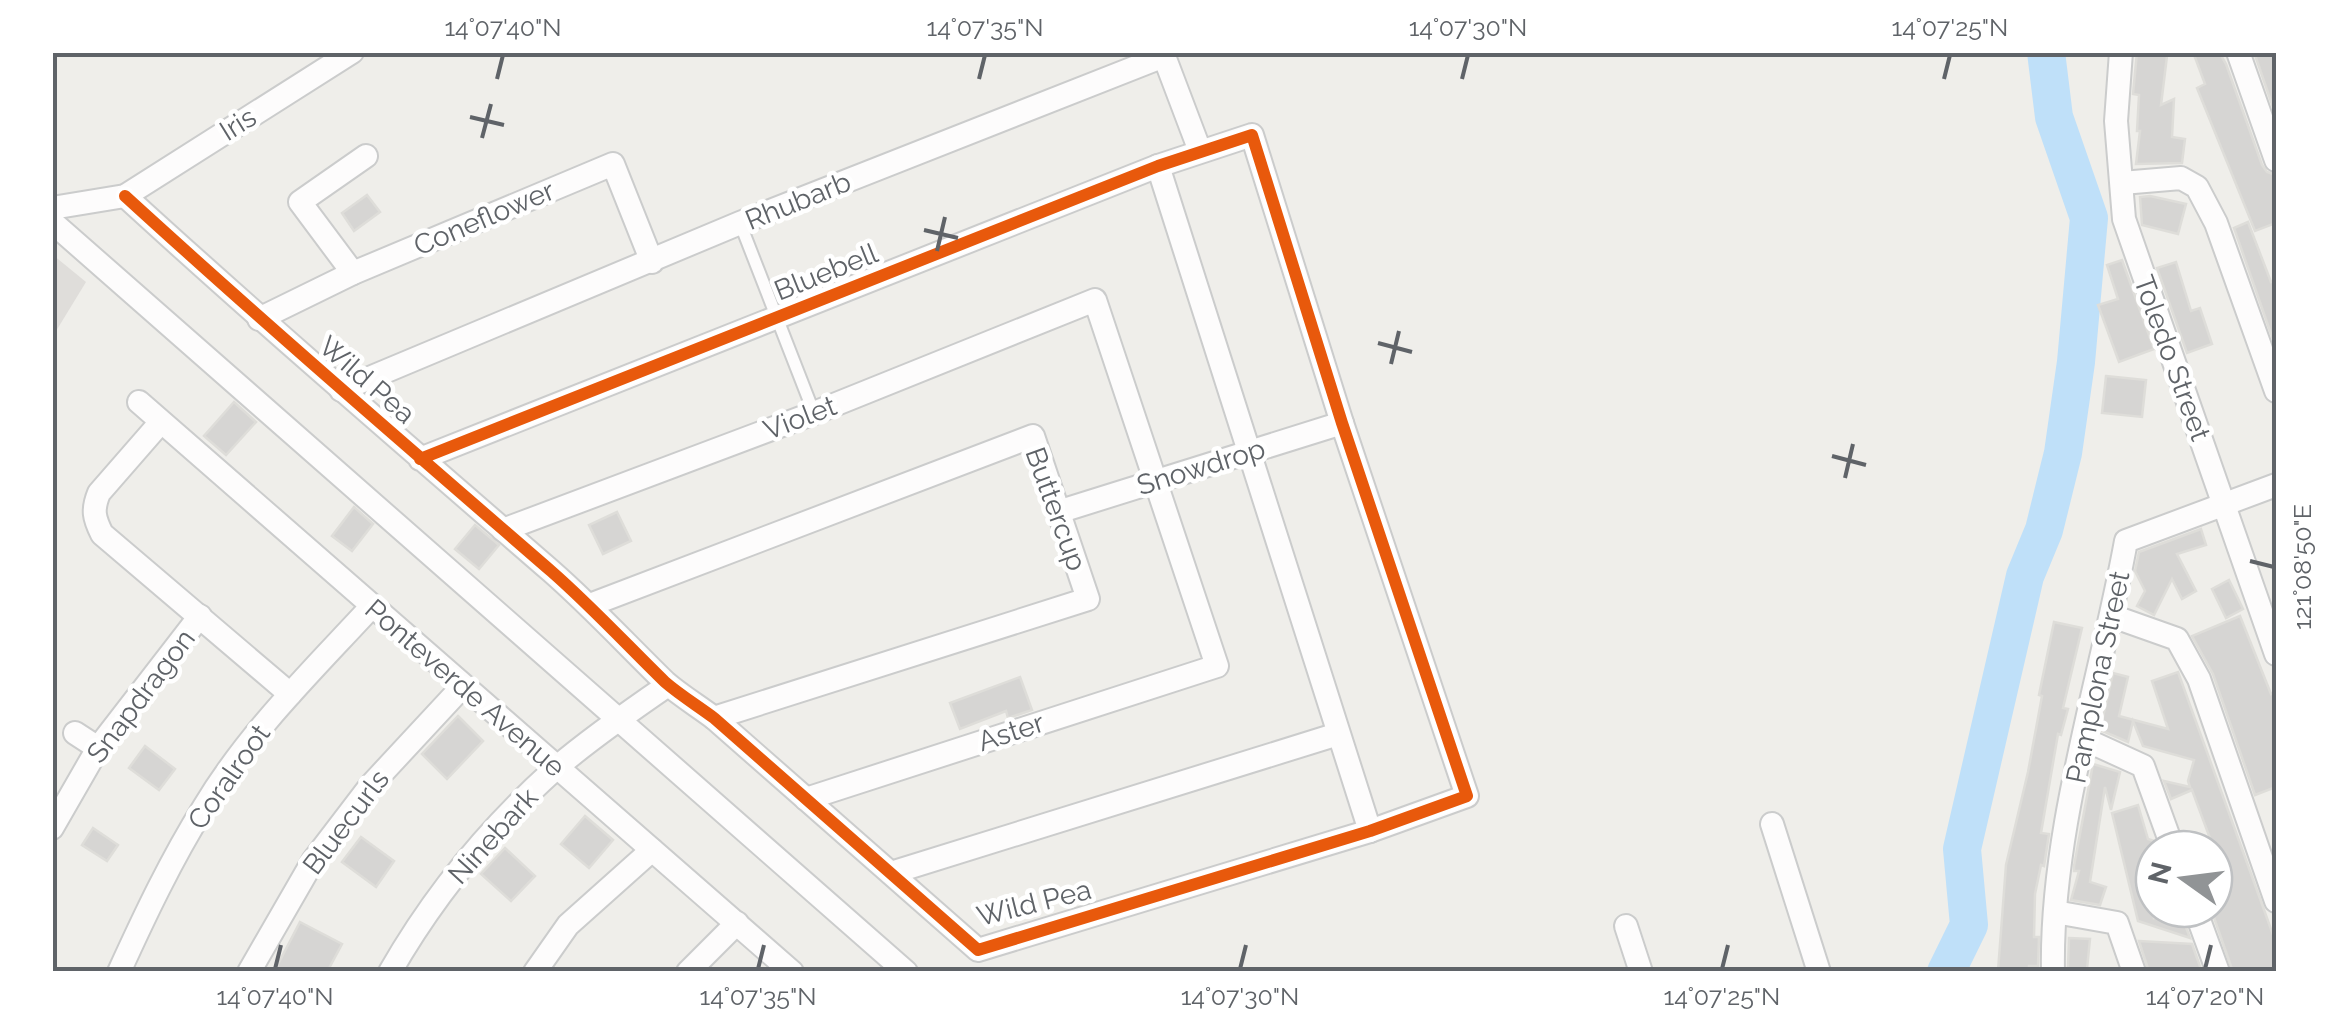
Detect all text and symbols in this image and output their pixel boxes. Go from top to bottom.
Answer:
text: 14°07'40"N [444,12,562,42]
text: 14°07'35"N [926,12,1044,42]
text: 14°07'30"N [1409,12,1527,42]
text: 14°07'25"N [1892,12,2008,42]
street label: Iris [214,100,262,148]
street label: Rhubarb [740,165,856,237]
street label: Coneflower [409,174,559,262]
street label: Bluebell [770,236,883,308]
street label: Toledo Street [2127,271,2217,446]
street label: Wild Pea [312,329,422,431]
street label: Violet [759,389,842,447]
street label: Snowdrop [1133,432,1269,502]
street label: Buttercup [1018,443,1094,575]
text: 121°08'50"E [2287,504,2317,630]
street label: Pamplona Street [2059,567,2137,786]
street label: Ponteverde Avenue [358,592,572,784]
street label: Snapdragon [80,623,202,769]
street label: Aster [974,706,1048,758]
street label: Coralroot [181,718,277,836]
street label: Bluecurls [296,763,396,881]
street label: Ninebark [441,781,545,891]
north arrow [2134,829,2234,929]
text: N [2142,859,2179,887]
street label: Wild Pea [974,873,1094,933]
text: 14°07'40"N [216,981,334,1011]
text: 14°07'35"N [699,981,817,1011]
text: 14°07'30"N [1181,981,1299,1011]
text: 14°07'25"N [1664,981,1780,1011]
text: 14°07'20"N [2146,981,2264,1011]

